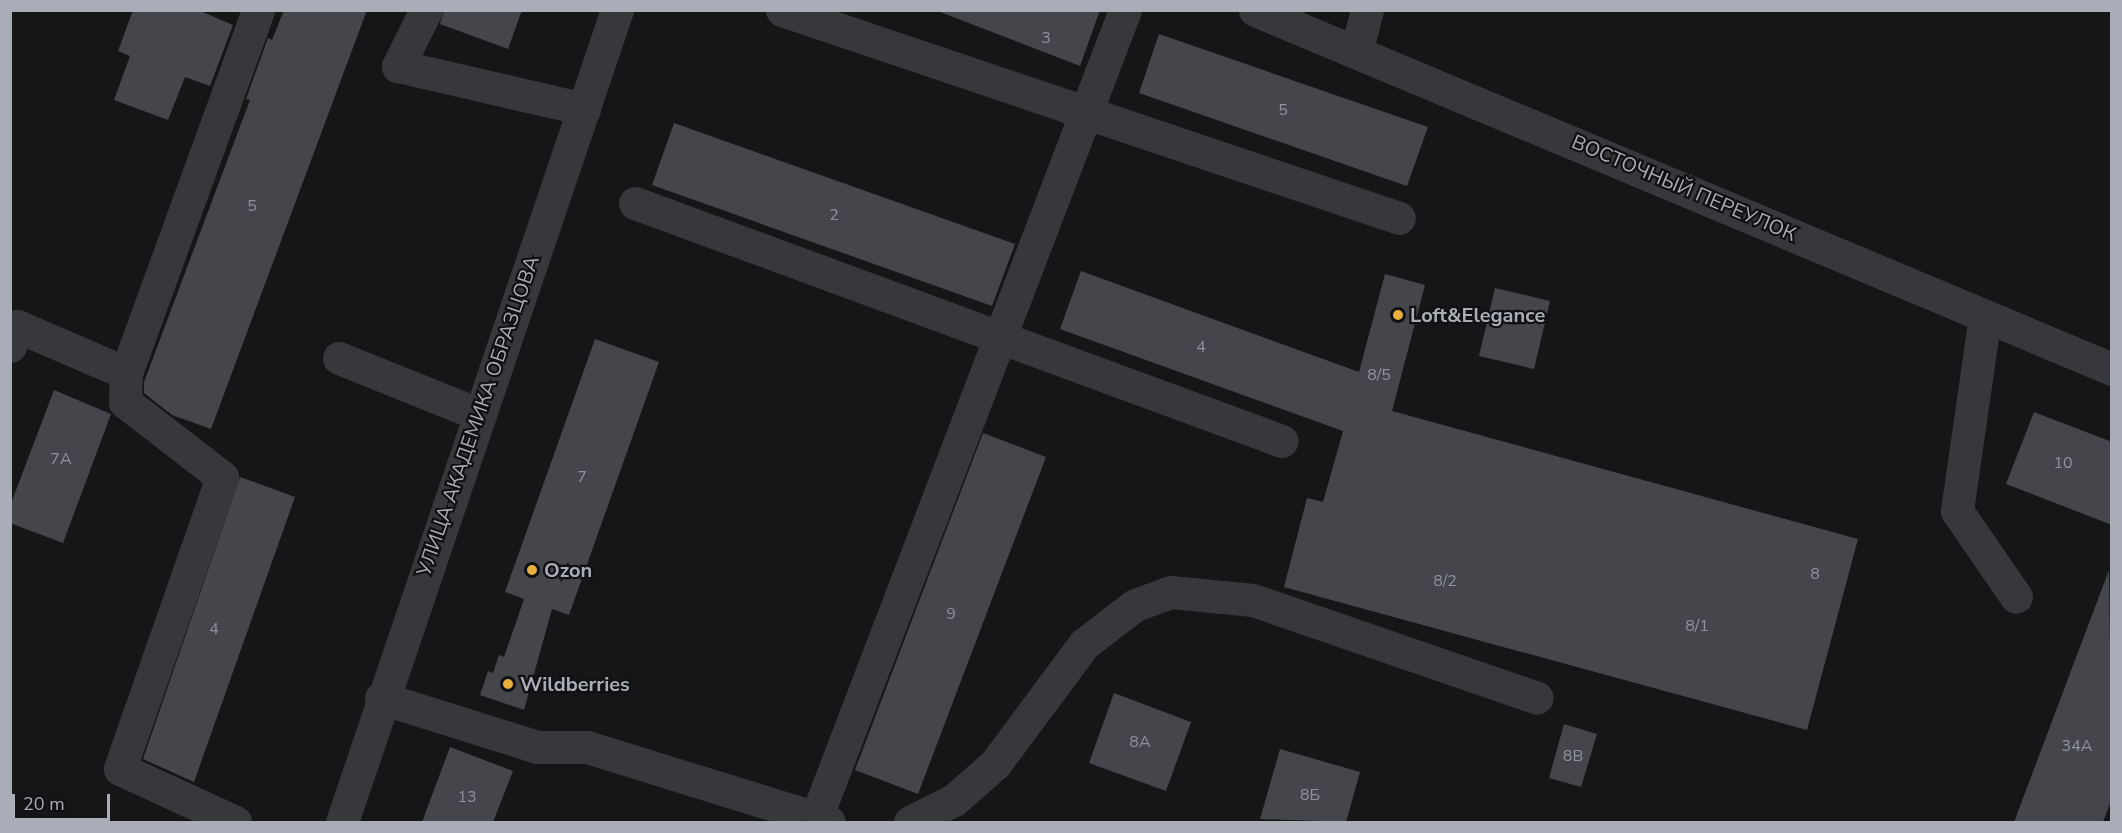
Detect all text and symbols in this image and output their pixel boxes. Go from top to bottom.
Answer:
house number: 3 [1041,28,1051,48]
house number: 5 [1278,100,1288,120]
street label: ВОСТОЧНЫЙ ПЕРЕУЛОК [1568,130,1800,246]
house number: 5 [247,196,257,216]
house number: 2 [829,205,839,225]
street label: УЛИЦА АКАДЕМИКА ОБРАЗЦОВА [412,253,544,579]
place label: Loft&Elegance [1410,303,1545,327]
marker: Loft&Elegance [1391,308,1405,322]
house number: 4 [1196,337,1206,357]
house number: 8/5 [1367,365,1391,385]
house number: 7А [50,449,72,469]
house number: 10 [2053,453,2073,473]
house number: 7 [577,467,587,487]
place label: Ozon [544,558,592,582]
marker: Ozon [525,563,539,577]
house number: 8 [1810,564,1820,584]
house number: 8/2 [1433,571,1457,591]
house number: 9 [946,604,956,624]
house number: 8/1 [1685,616,1709,636]
house number: 4 [209,619,219,639]
place label: Wildberries [520,672,630,696]
marker: Wildberries [501,677,515,691]
house number: 8А [1129,732,1151,752]
house number: 34А [2062,736,2092,756]
house number: 8В [1563,746,1583,766]
scale bar [15,782,112,820]
house number: 8Б [1300,785,1320,805]
house number: 13 [457,787,477,807]
text: 20 m [23,792,65,816]

